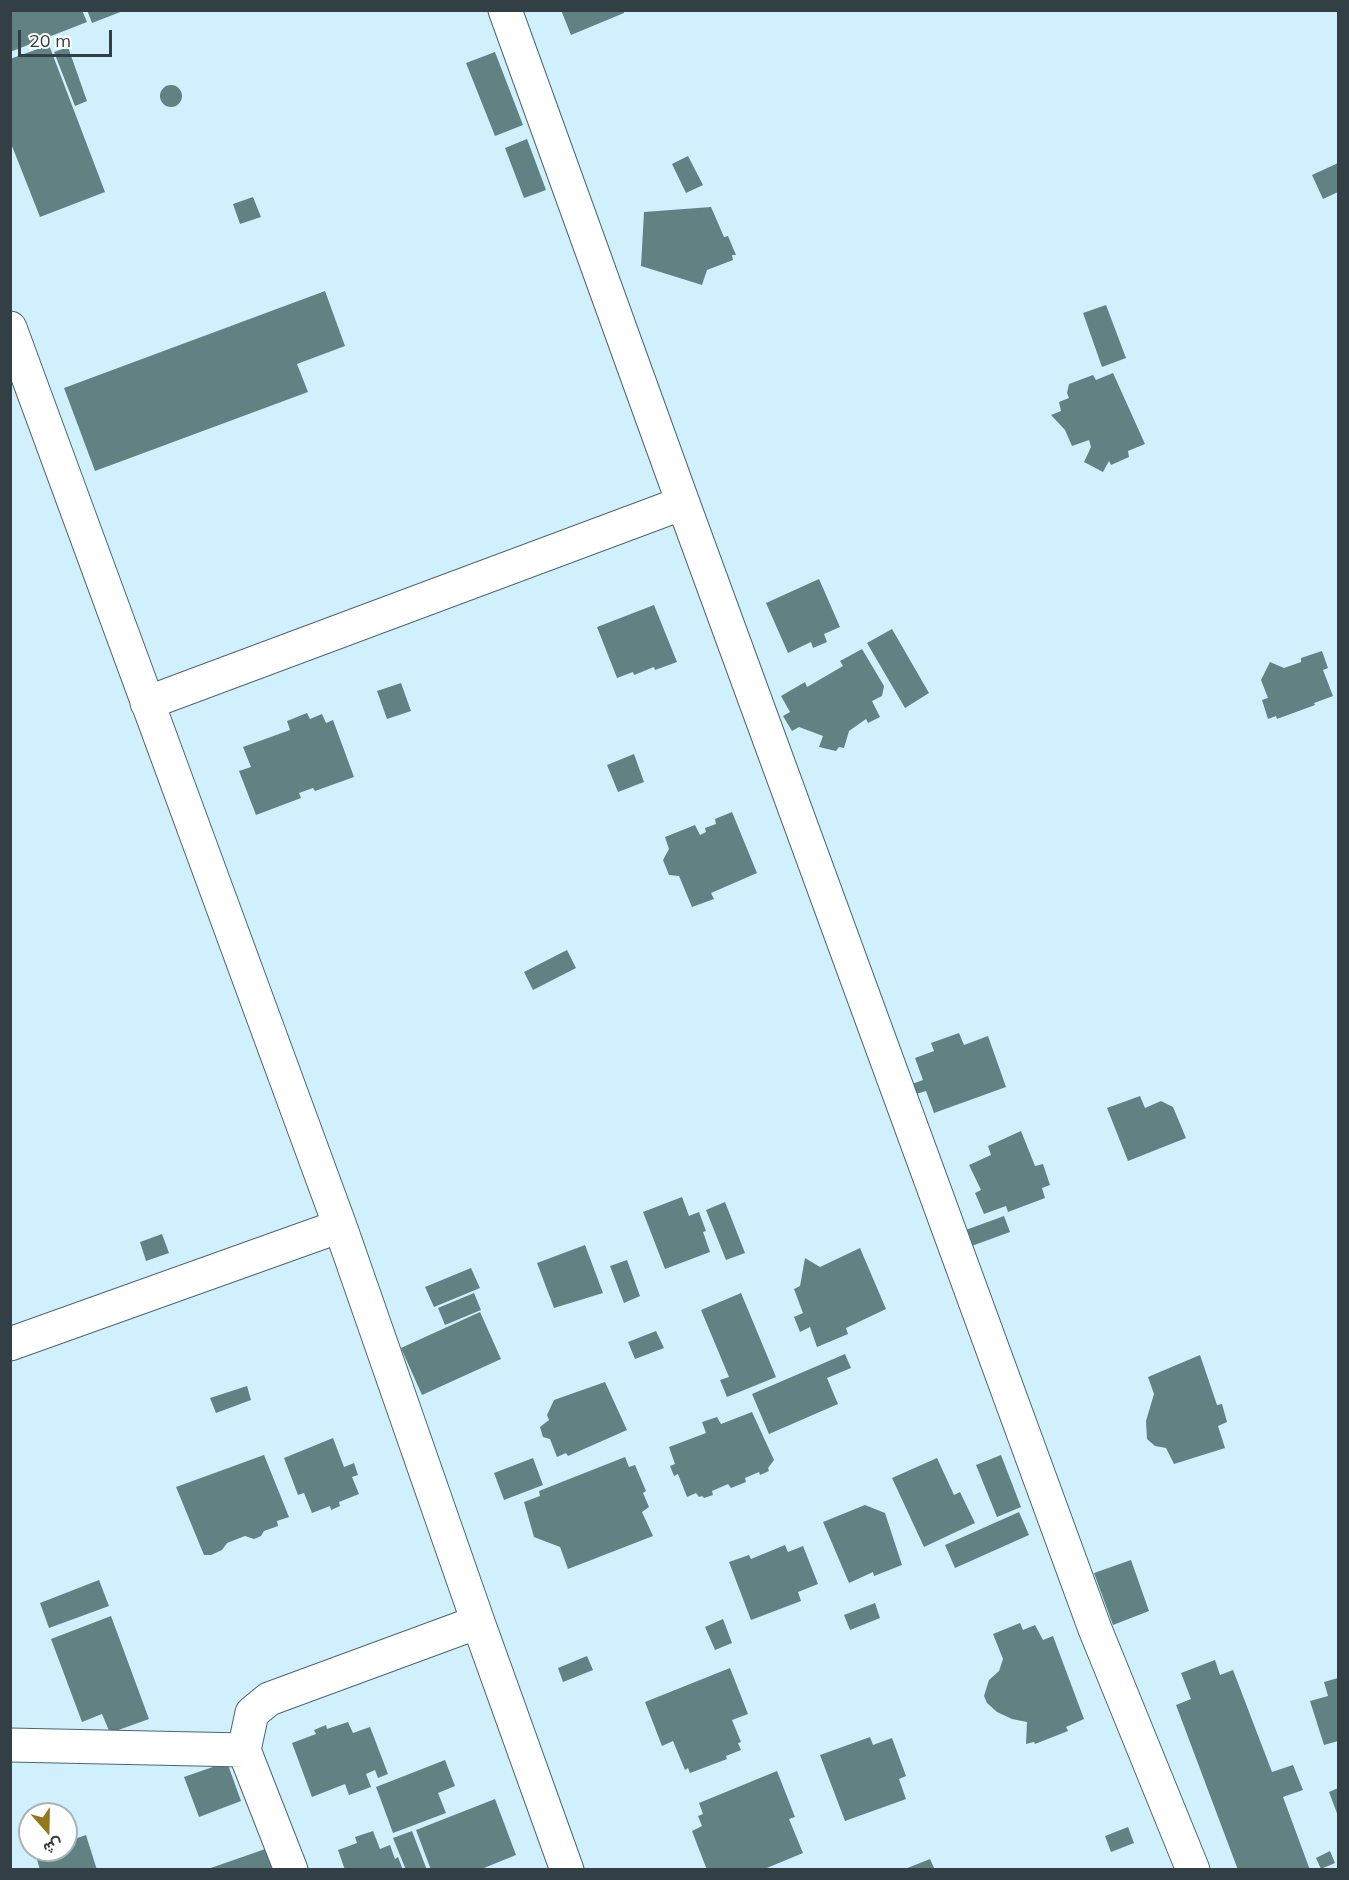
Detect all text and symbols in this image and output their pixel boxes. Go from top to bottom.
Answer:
scale bar [21,18,116,56]
text: 20 m [29,29,71,52]
north arrow [18,1802,78,1862]
text: ش [41,1834,66,1860]

